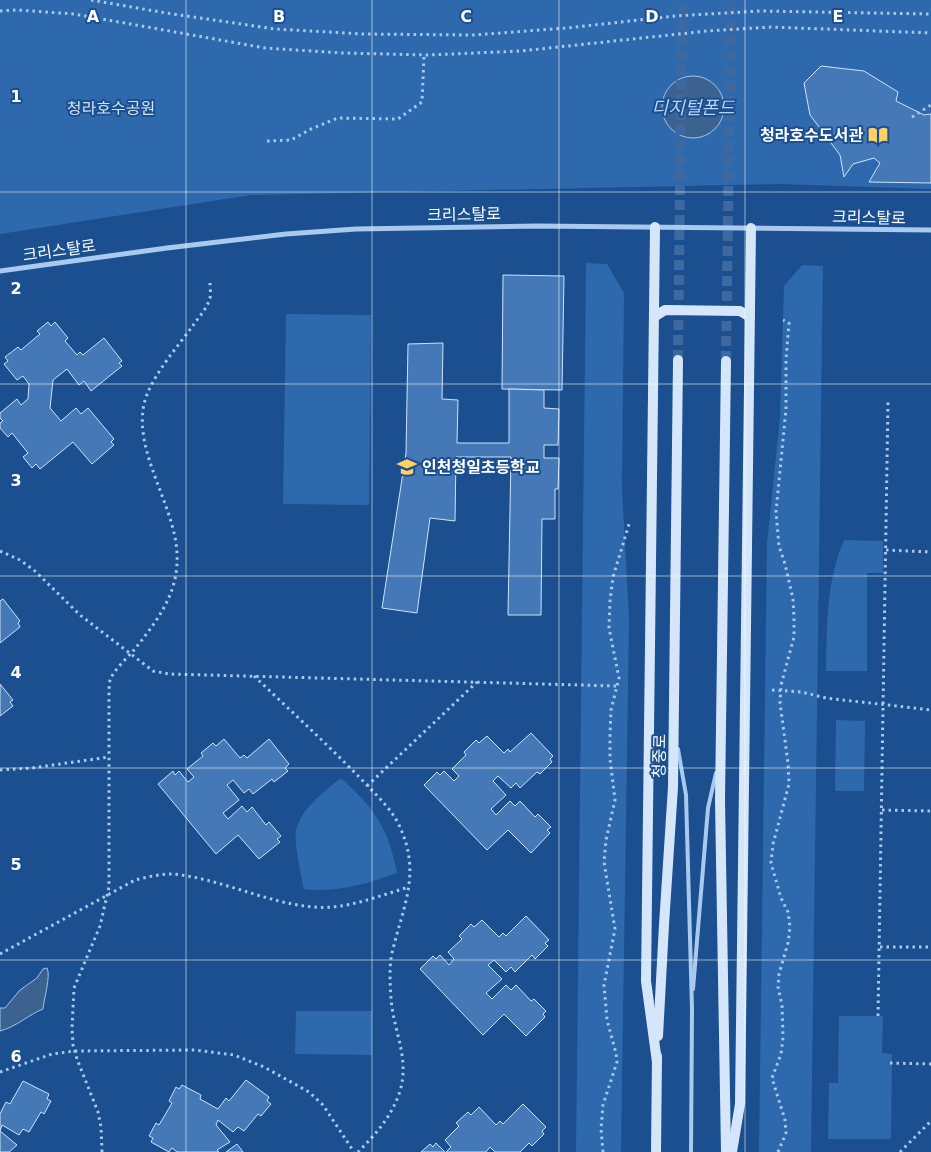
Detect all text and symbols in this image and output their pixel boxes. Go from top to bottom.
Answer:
text: A [87,7,100,26]
text: B [273,7,285,26]
text: C [460,7,472,26]
text: D [645,7,659,26]
text: E [833,7,843,26]
text: 1 [10,87,22,106]
water label: 디지털폰드 [652,97,736,118]
park label: 청라호수공원 [67,99,155,118]
library icon: 청라호수도서관 [867,124,889,146]
place label: 청라호수도서관 [760,126,863,145]
street label: 크리스탈로 [427,204,501,225]
street label: 크리스탈로 [832,207,906,228]
street label: 크리스탈로 [21,236,97,265]
text: 2 [10,279,22,298]
school or university icon: 인천청일초등학교 [396,456,418,478]
place label: 인천청일초등학교 [422,458,540,477]
text: 3 [10,471,22,490]
text: 4 [10,663,22,682]
street label: 청중로 [650,733,669,778]
text: 5 [10,855,22,874]
text: 6 [10,1047,22,1066]

